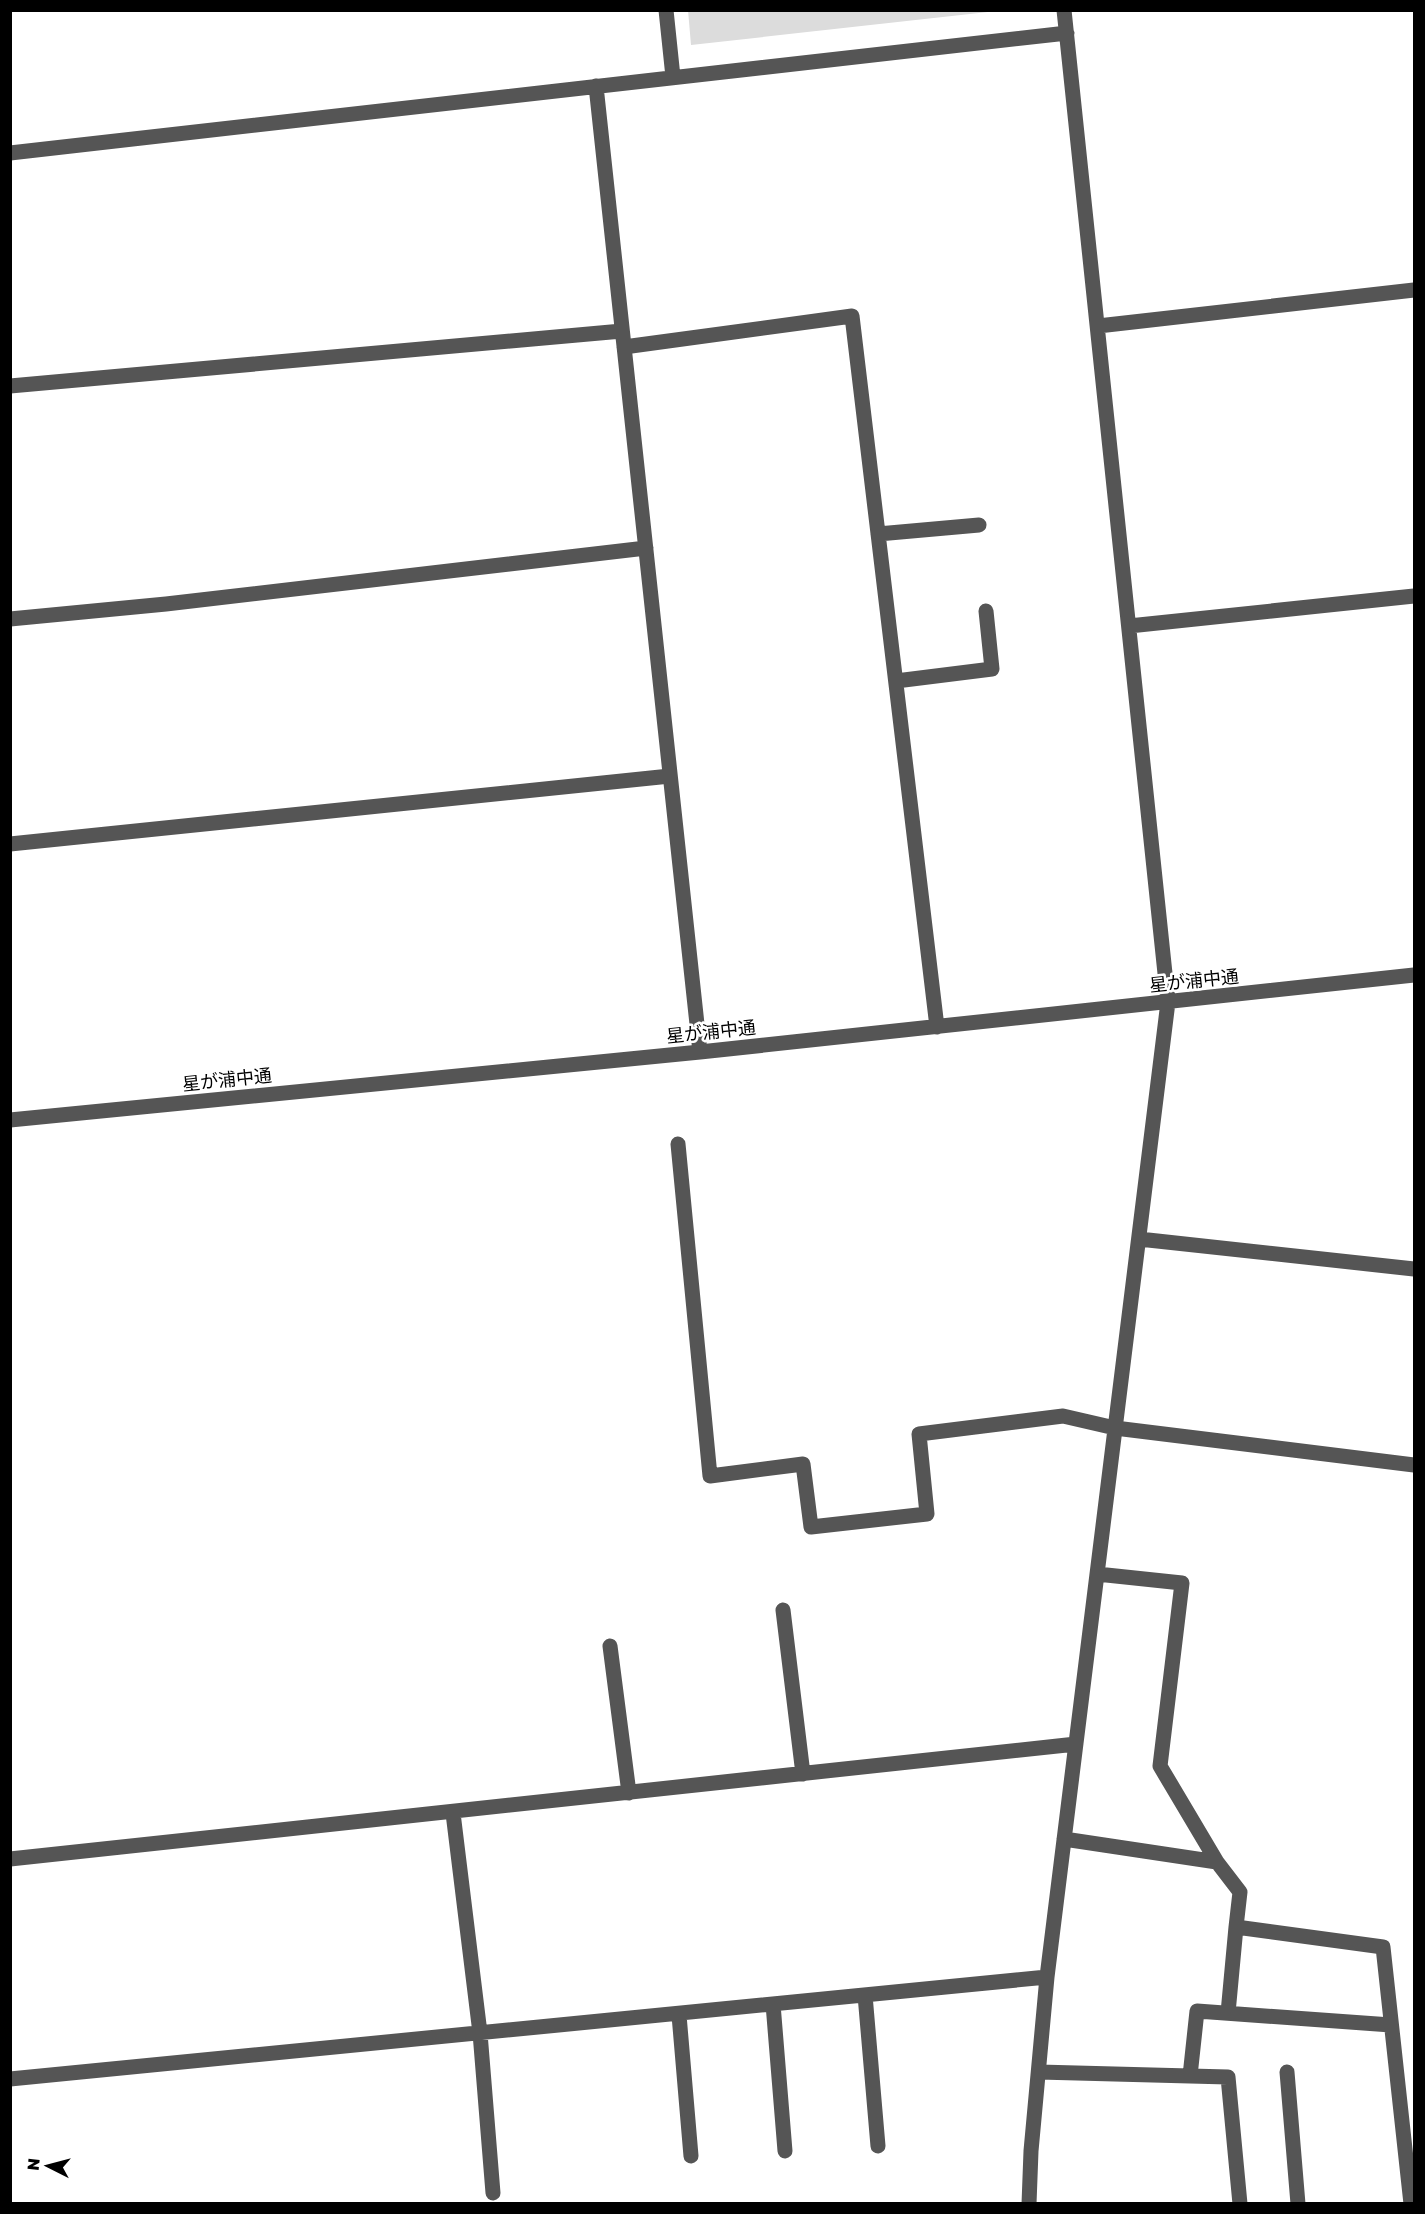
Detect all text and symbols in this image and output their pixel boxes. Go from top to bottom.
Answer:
street label: 星が浦中通 [1148,964,1240,996]
street label: 星が浦中通 [665,1015,757,1047]
street label: 星が浦中通 [181,1063,273,1095]
north arrow [18,2136,78,2196]
text: N [23,2157,44,2172]

